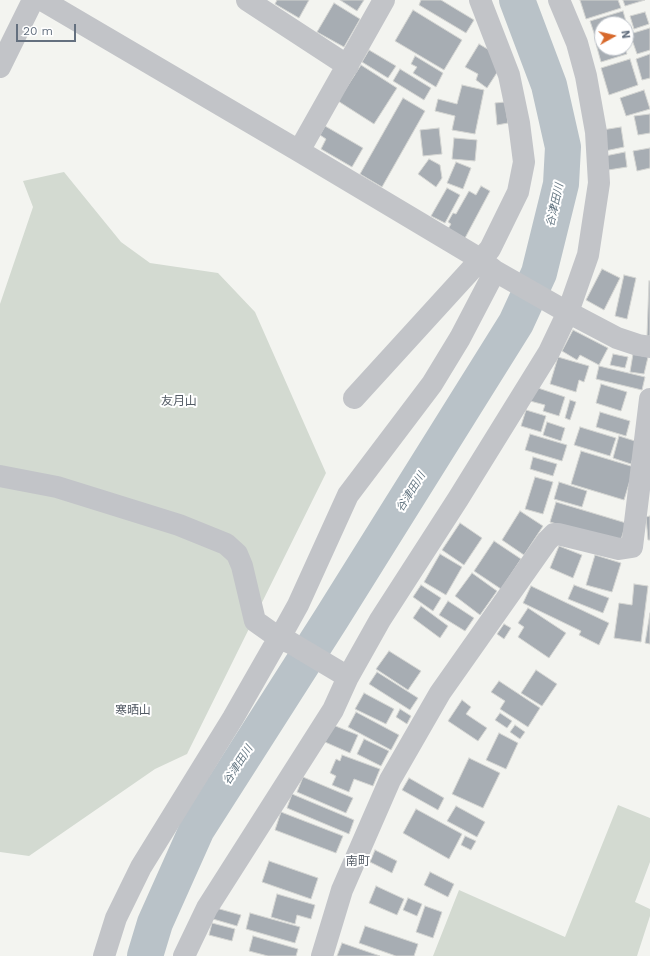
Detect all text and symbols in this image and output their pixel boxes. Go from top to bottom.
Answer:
scale bar [18,16,78,42]
north arrow [594,16,634,56]
text: 20 m [23,24,53,38]
text: N [618,29,632,39]
water label: 谷津田川 [544,182,566,228]
district label: 友月山 [161,394,197,408]
water label: 谷津田川 [394,470,428,514]
district label: 寒晒山 [115,703,151,717]
water label: 谷津田川 [220,743,256,787]
district label: 南町 [346,854,370,868]

